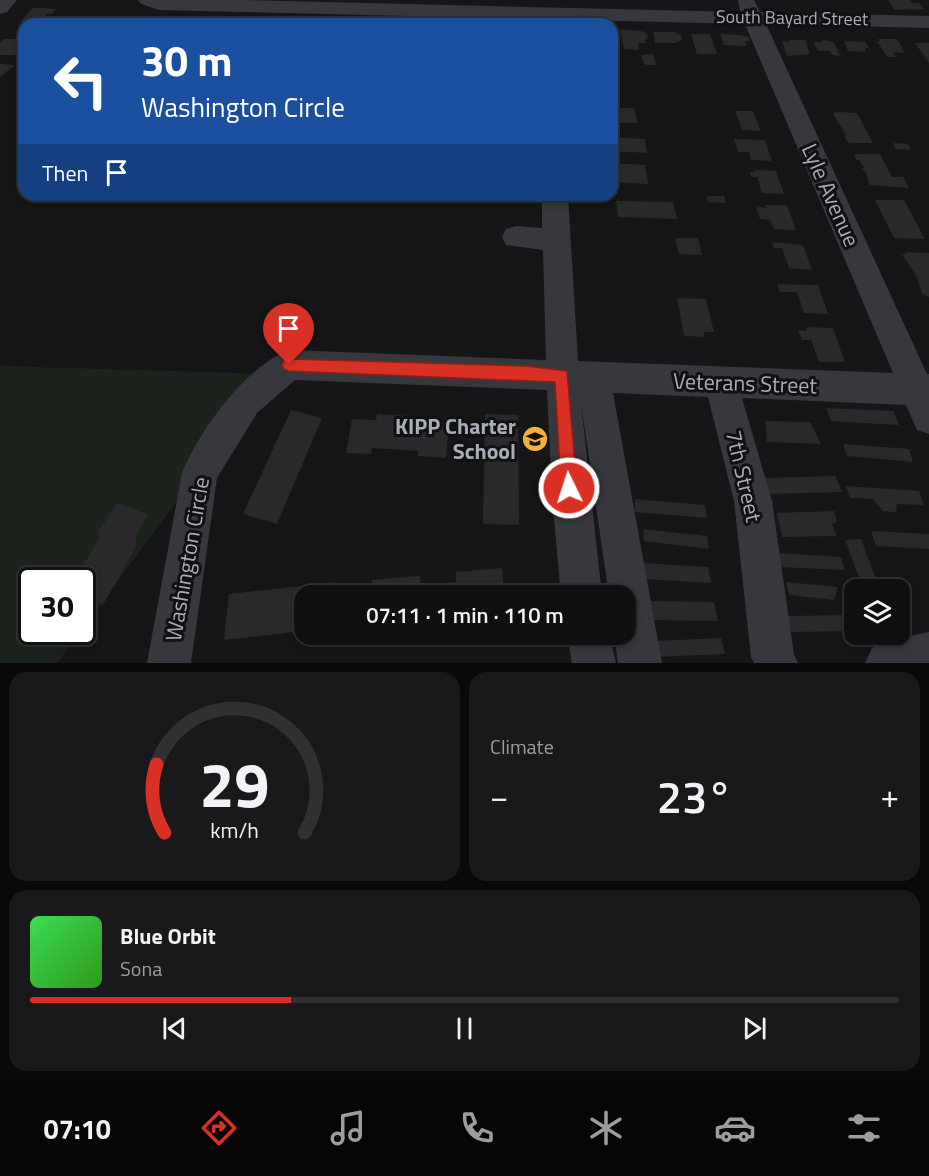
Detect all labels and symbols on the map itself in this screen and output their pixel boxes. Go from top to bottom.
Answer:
street label: South Bayard Street [716,3,869,32]
street label: Lyle Avenue [793,138,869,252]
pin [263,303,314,365]
street label: Veterans Street [672,363,818,403]
place label: KIPP Charter School [395,409,516,468]
school or university icon: KIPP Charter School [520,424,550,454]
street label: 7th Street [717,427,771,526]
position arrow [537,456,601,520]
street label: Washington Circle [156,474,218,644]
speed limit sign: 30 [18,567,96,645]

